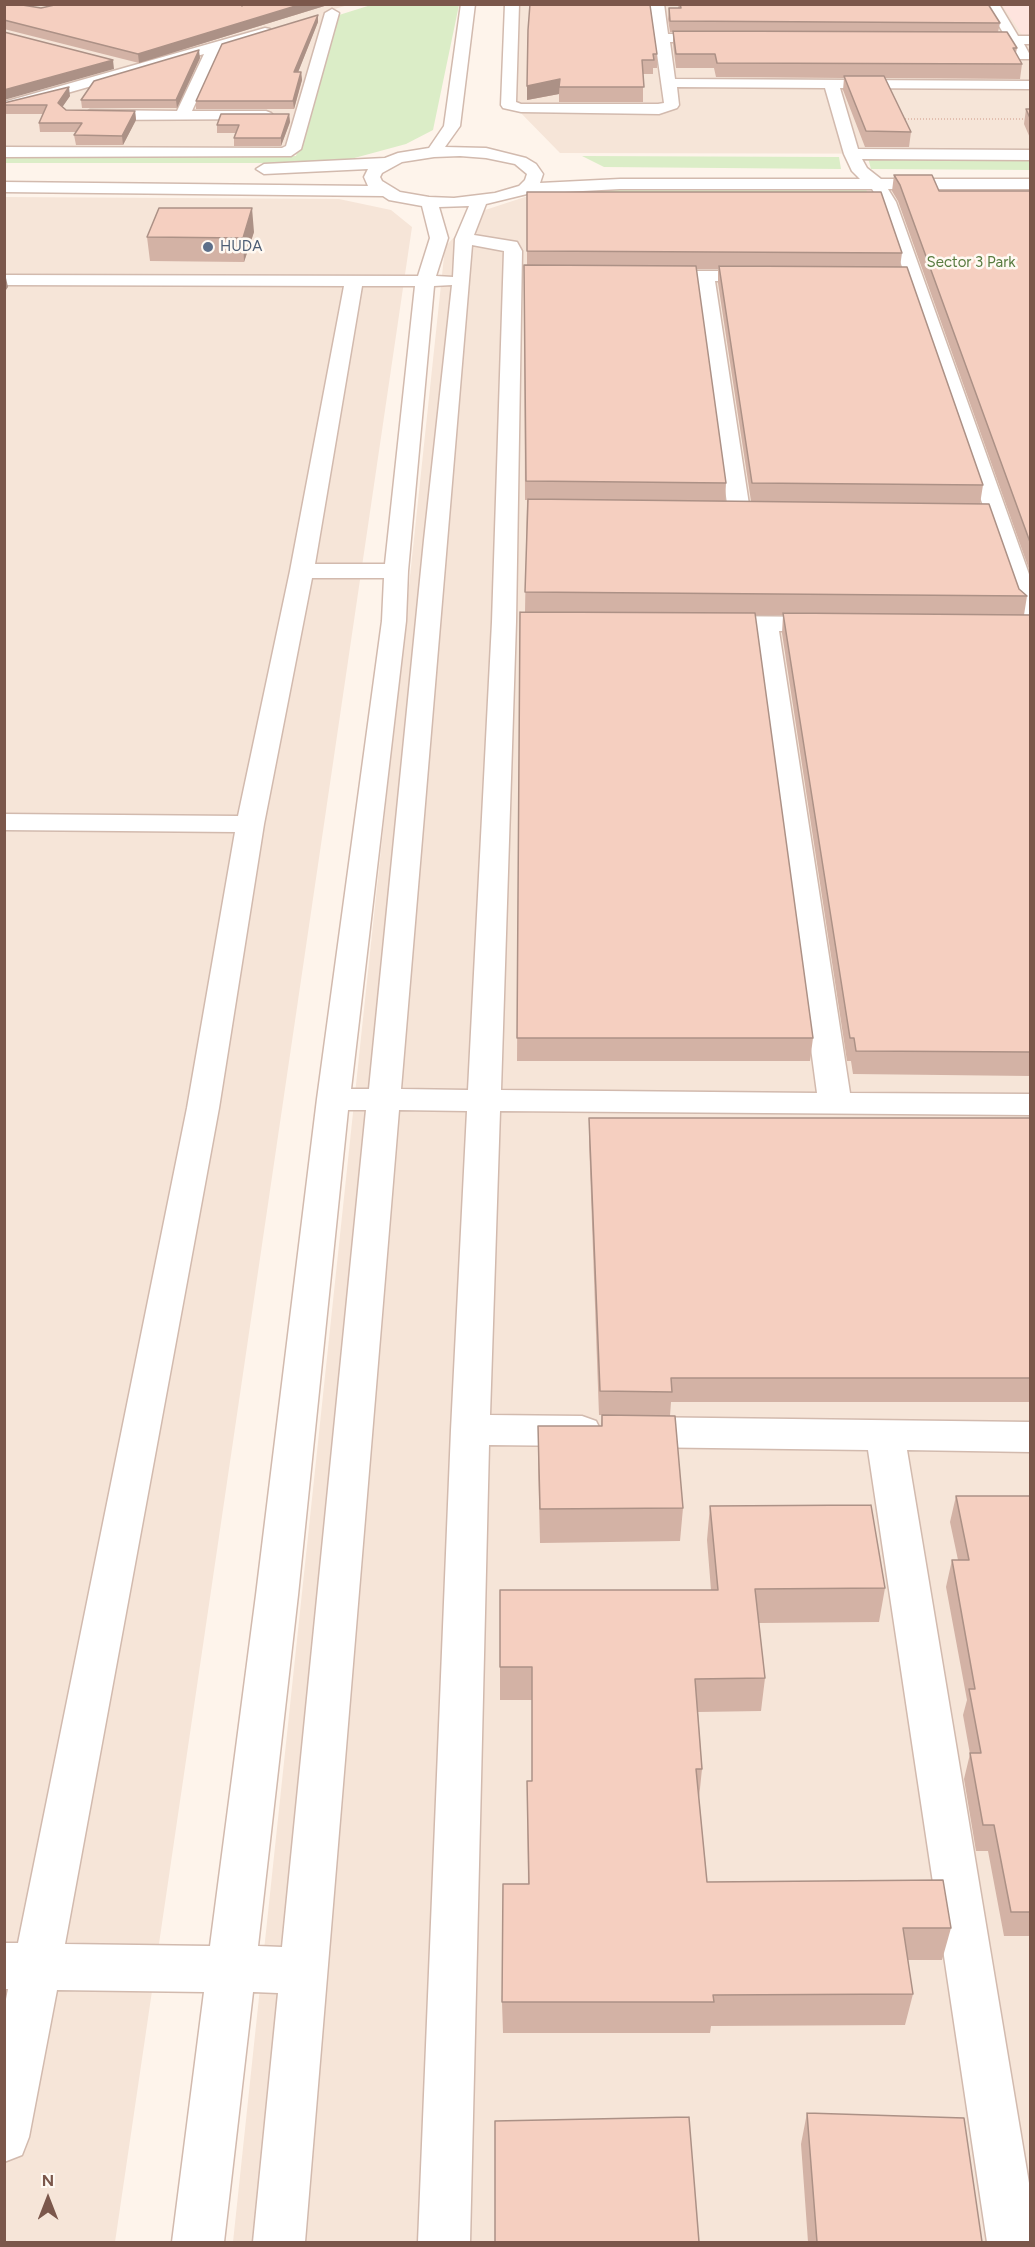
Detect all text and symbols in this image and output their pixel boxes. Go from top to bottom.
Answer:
place label: HUDA [220,238,262,256]
marker: HUDA [201,240,215,254]
park label: Sector 3 Park [926,254,1016,272]
north arrow [18,2169,78,2229]
text: N [42,2171,54,2190]

